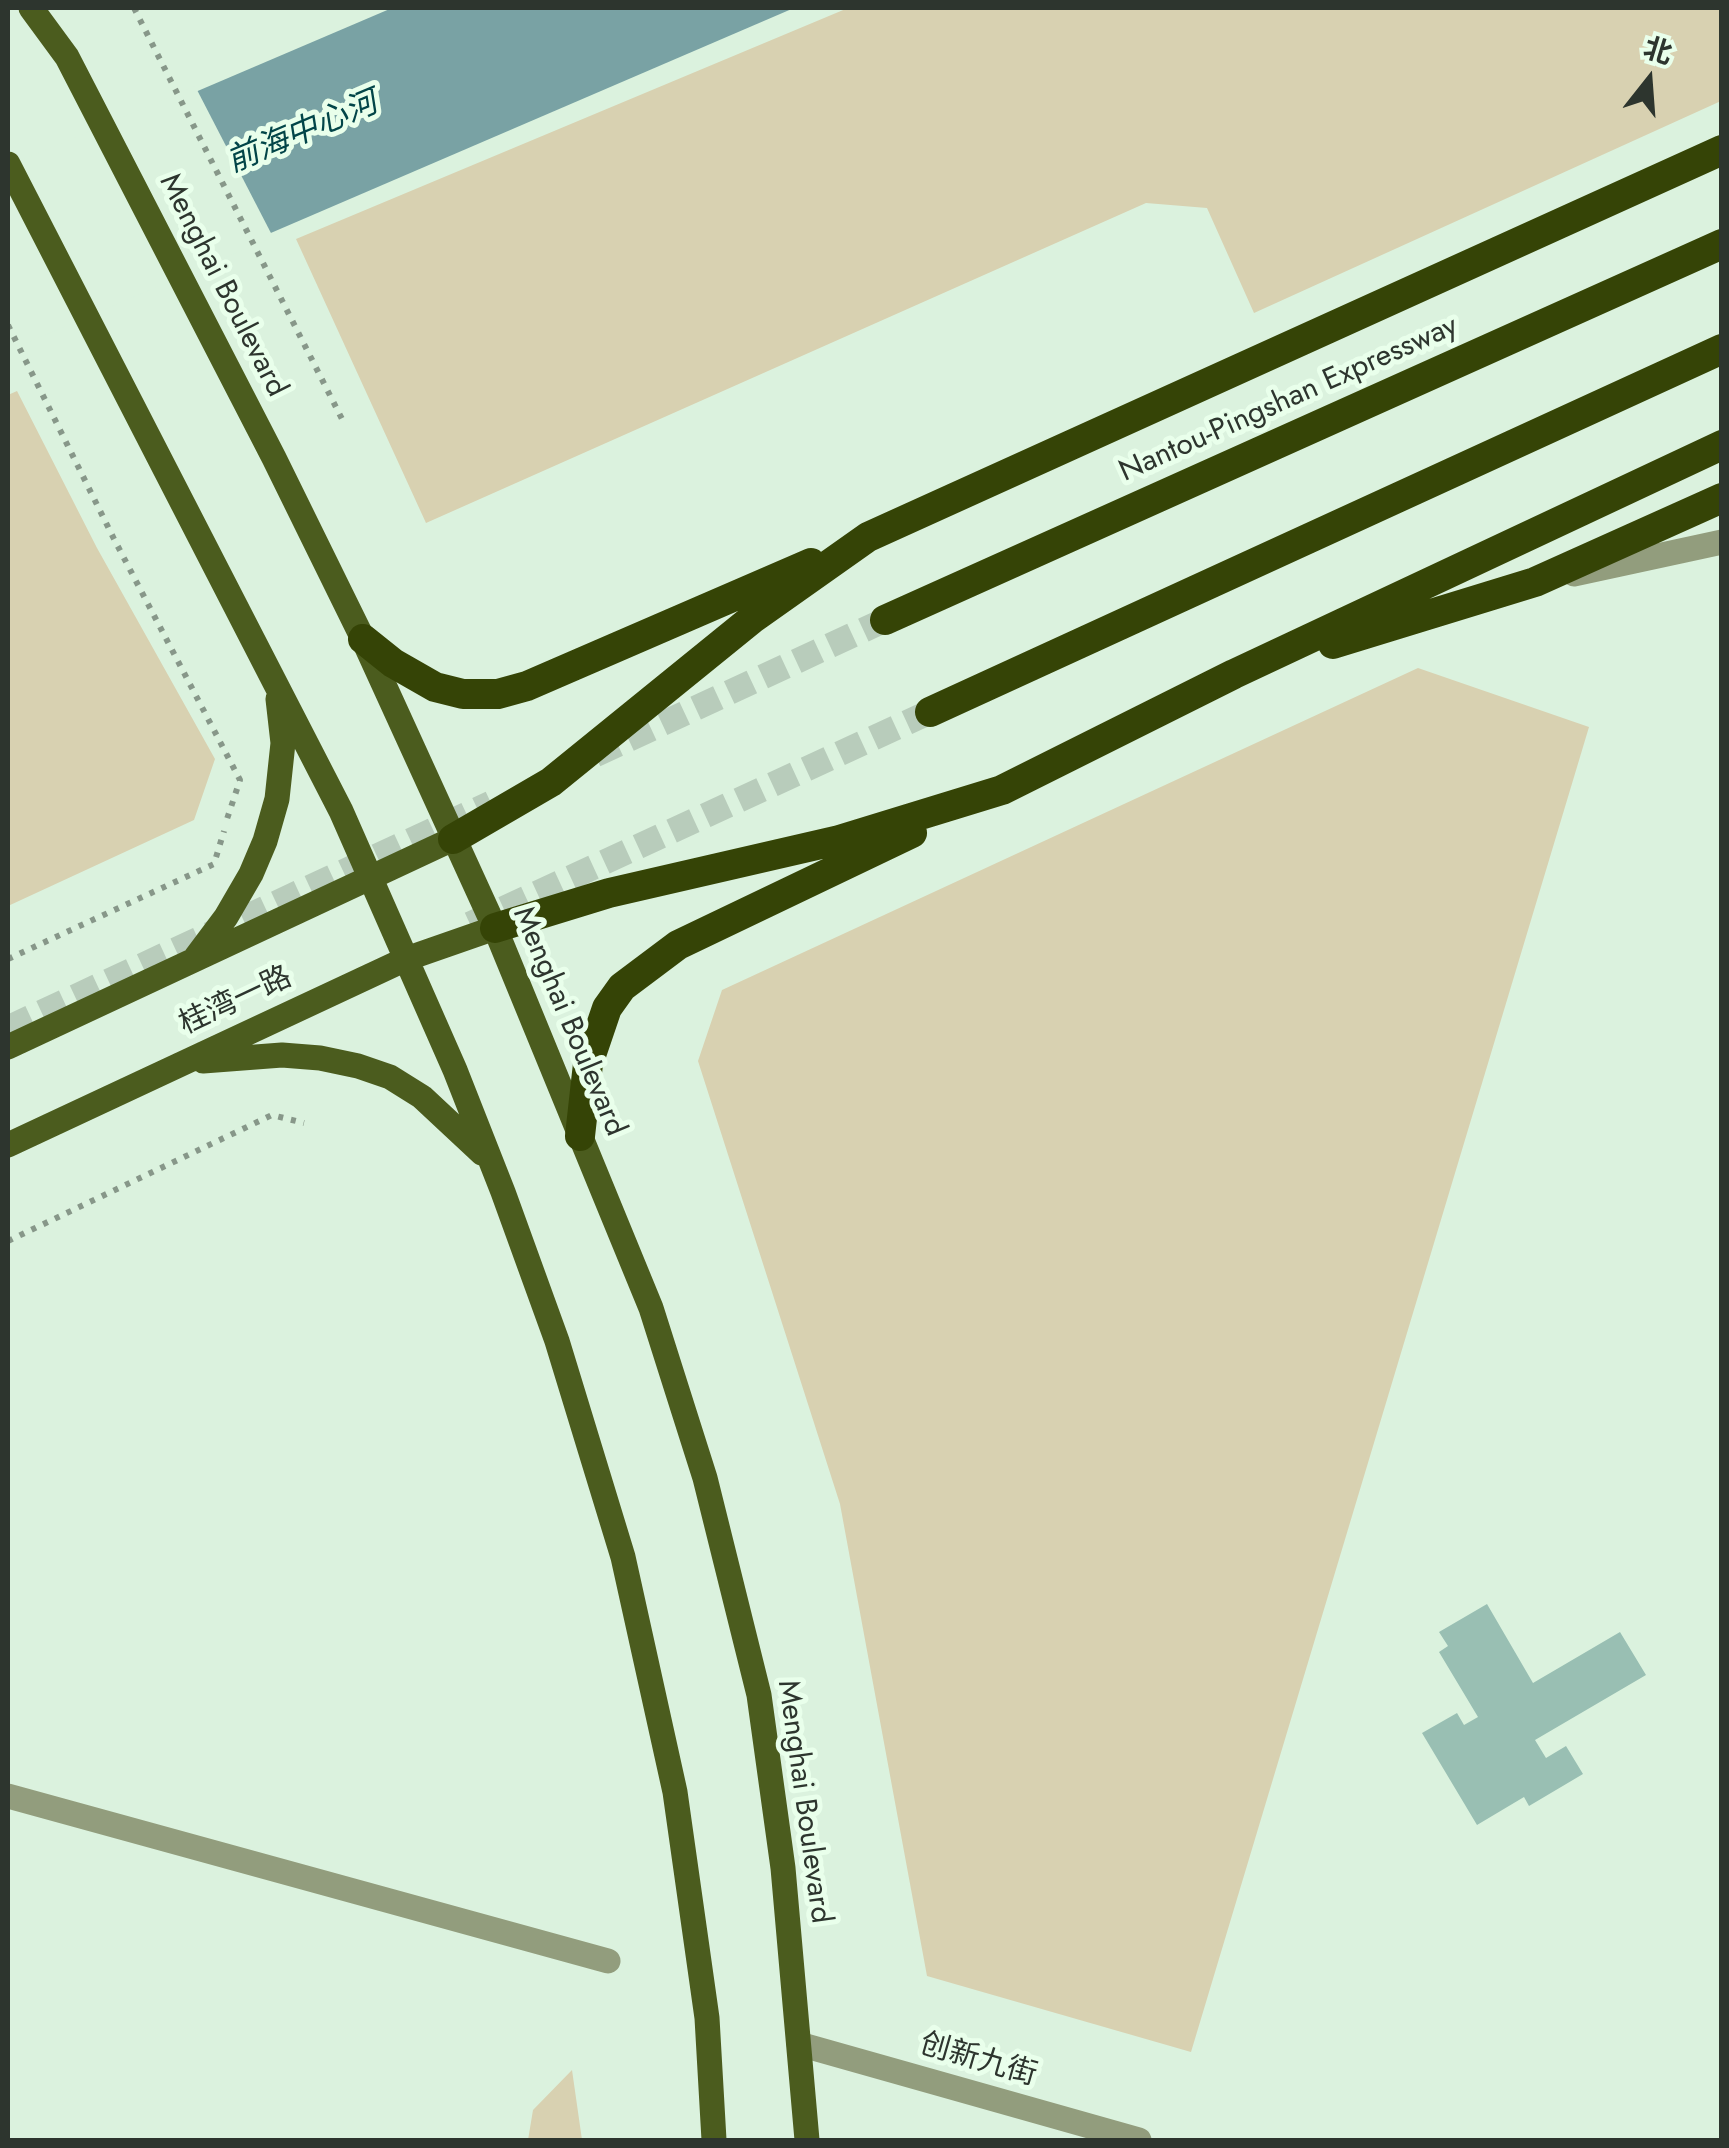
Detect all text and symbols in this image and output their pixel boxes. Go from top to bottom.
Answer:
text: 北 [1639,27,1677,75]
north arrow [1599,30,1699,130]
water label: 前海中心河 [222,85,384,183]
street label: Menghai Boulevard [150,169,294,403]
street label: Nantou-Pingshan Expressway [1114,309,1464,491]
street label: Menghai Boulevard [503,902,633,1142]
street label: 桂湾一路 [174,960,298,1044]
street label: Menghai Boulevard [768,1678,838,1926]
street label: 创新九街 [915,2027,1041,2095]

